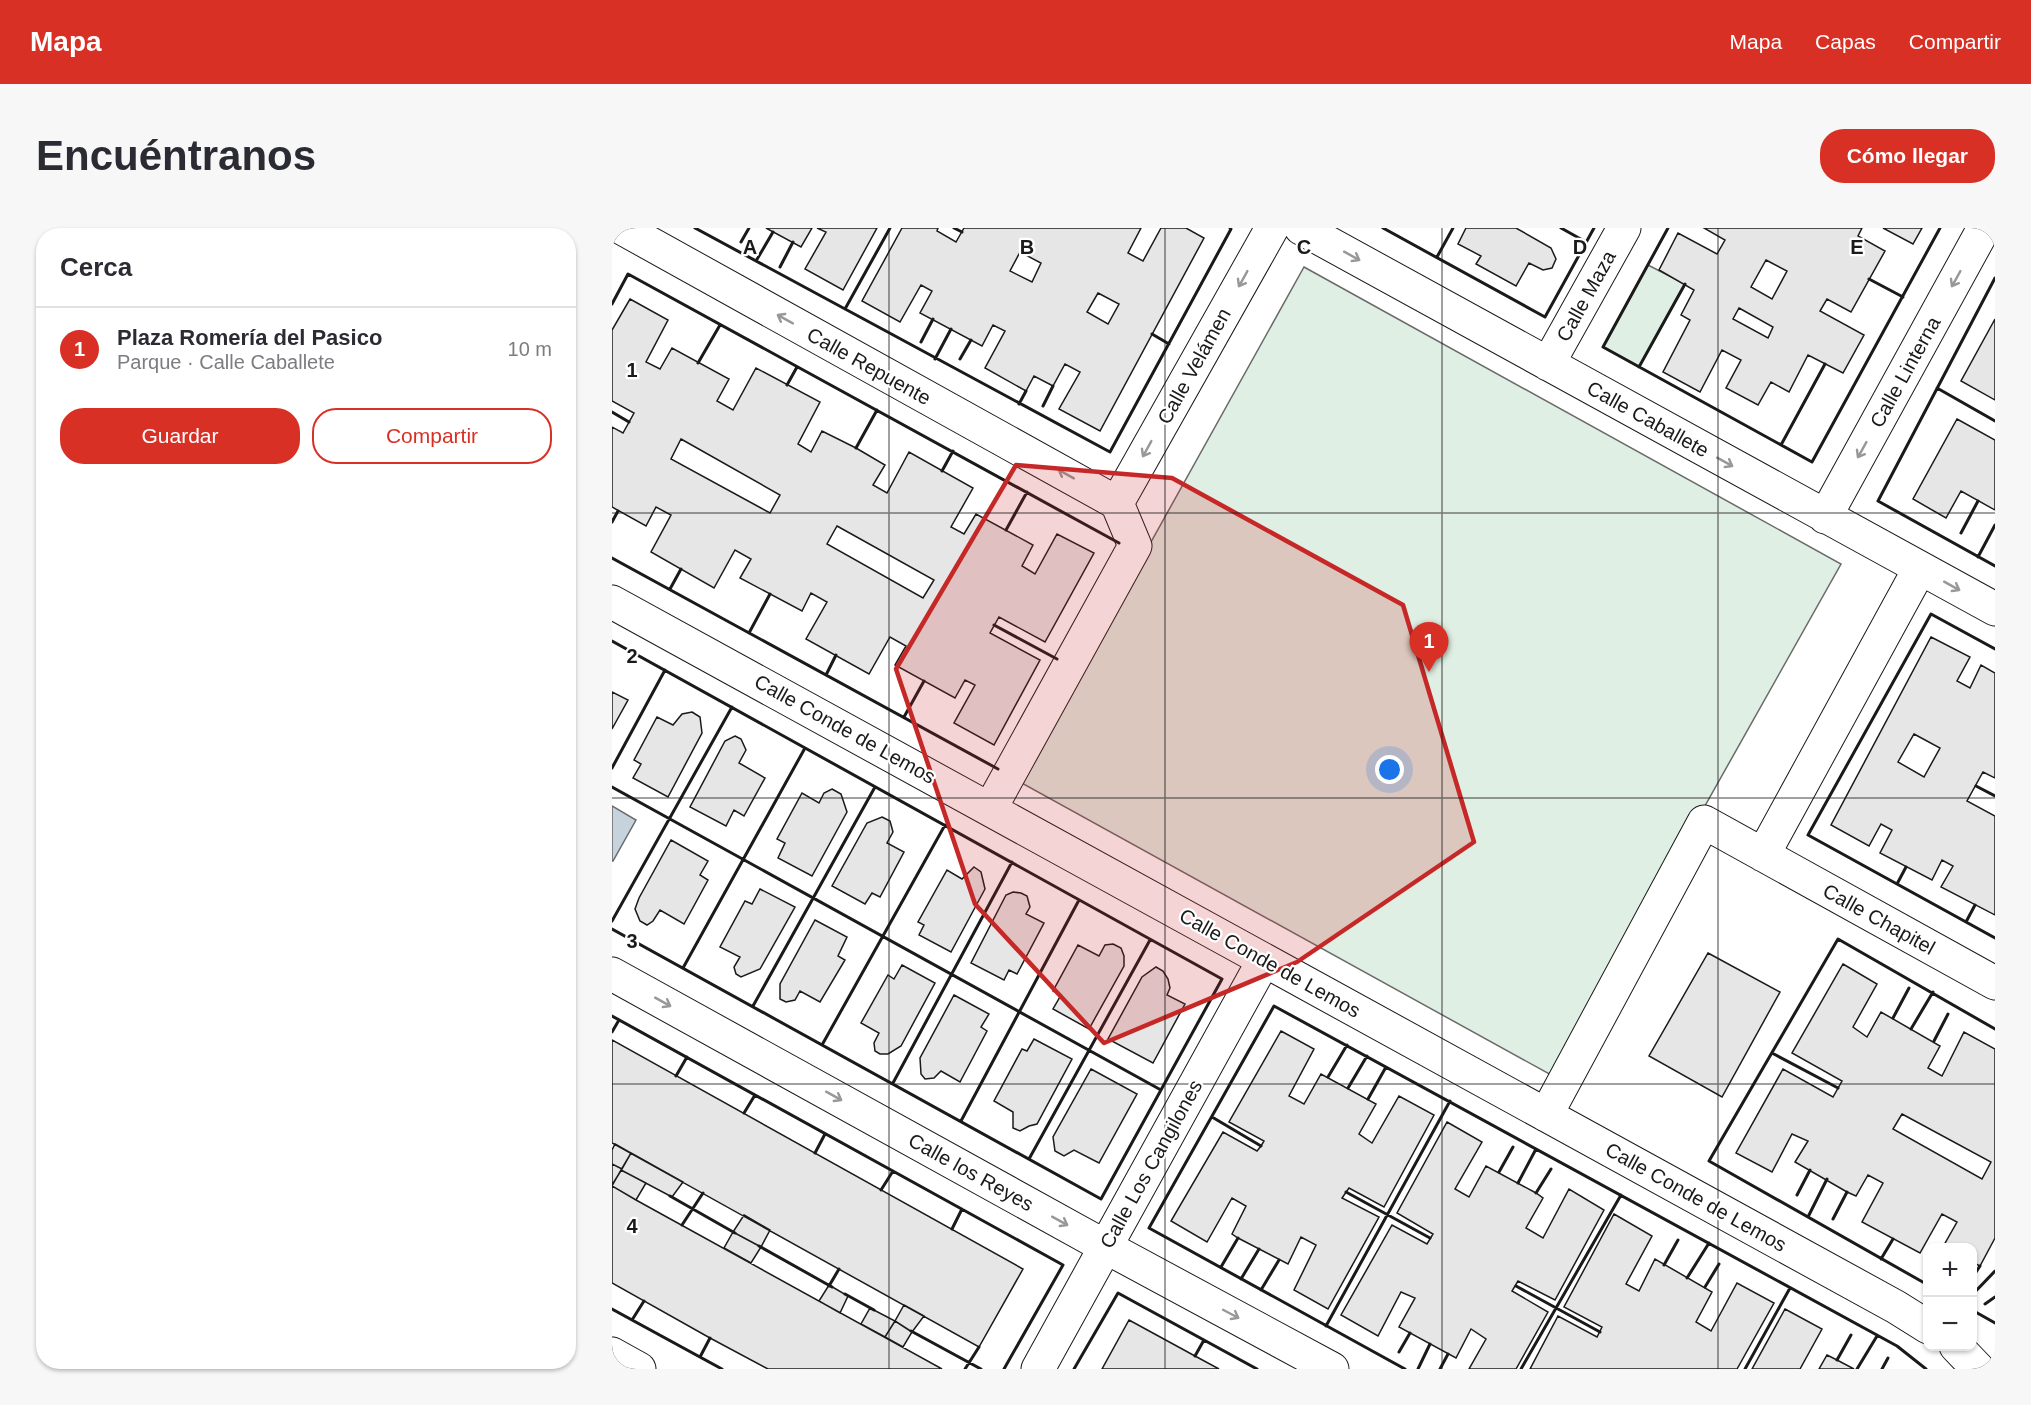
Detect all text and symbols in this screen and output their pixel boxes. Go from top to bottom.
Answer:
text: Mapa [30,26,102,57]
text: Mapa [1730,30,1782,53]
text: Capas [1815,30,1876,53]
text: Compartir [1909,30,2001,53]
button: Cómo llegar [1820,129,1995,183]
text: Encuéntranos [36,132,316,179]
text: A [743,236,757,258]
text: B [1020,236,1034,258]
text: C [1297,236,1311,258]
text: D [1573,236,1587,258]
text: E [1850,236,1864,258]
street label: Calle Maza [1552,246,1620,345]
one-way arrow [1343,250,1360,262]
text: Cerca [60,252,132,282]
one-way arrow [1237,270,1249,287]
one-way arrow [1950,270,1962,287]
street label: Calle Velámen [1153,304,1235,428]
street label: Calle Linterna [1865,312,1945,431]
one-way arrow [777,313,794,325]
street label: Calle Repuente [803,323,935,409]
text: Plaza Romería del Pasico [117,325,382,350]
text: 1 [74,338,85,360]
text: 10 m [508,338,552,360]
text: Parque · Calle Caballete [117,351,335,373]
text: 1 [626,359,638,381]
street label: Calle Caballete [1583,376,1713,462]
button: Guardar [60,408,300,464]
button: Compartir [312,408,552,464]
one-way arrow [1141,440,1153,457]
one-way arrow [1856,441,1868,458]
one-way arrow [1716,456,1733,468]
one-way arrow [1058,468,1075,480]
one-way arrow [1942,581,1960,592]
pin: 1 [1410,622,1448,672]
text: 2 [626,645,638,667]
street label: Calle Conde de Lemos [751,670,939,788]
your location [1375,755,1404,784]
street label: Calle Chapitel [1819,879,1939,959]
street label: Calle Conde de Lemos [1176,904,1364,1022]
text: 3 [626,930,638,952]
one-way arrow [654,996,671,1008]
street label: Calle Los Cangilones [1096,1076,1206,1252]
one-way arrow [825,1090,842,1102]
street label: Calle los Reyes [905,1129,1037,1215]
street label: Calle Conde de Lemos [1602,1138,1790,1256]
text: 4 [626,1215,638,1237]
one-way arrow [1050,1216,1068,1227]
map controls [1923,1243,1977,1351]
button: + [1923,1243,1977,1297]
button: − [1923,1297,1977,1351]
one-way arrow [1222,1308,1239,1320]

